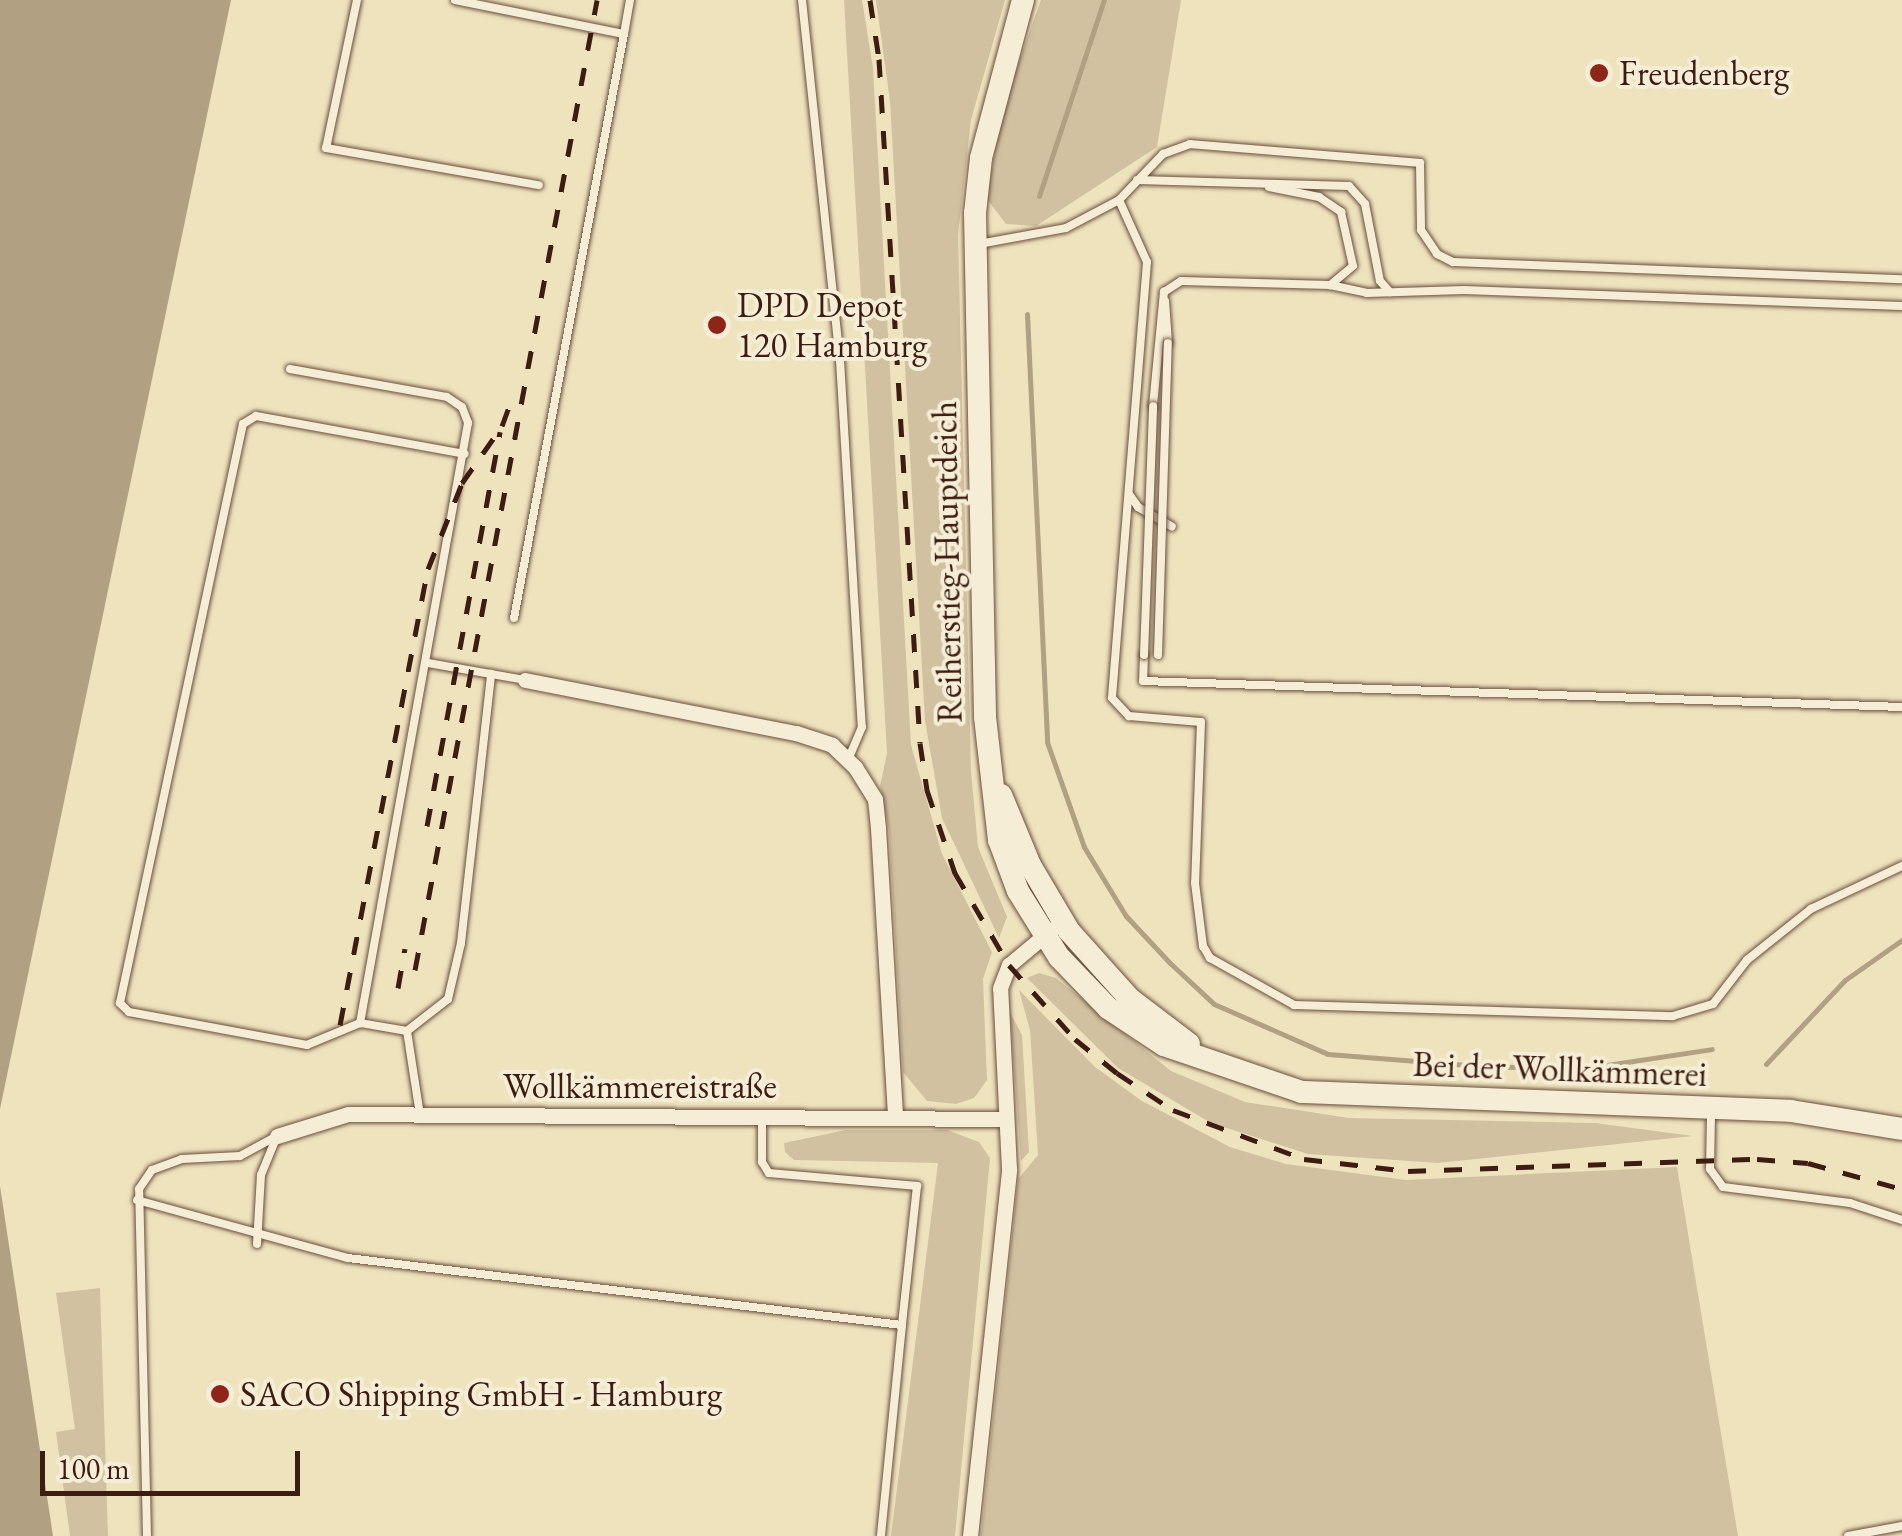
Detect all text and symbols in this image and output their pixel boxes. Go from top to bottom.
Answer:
place label: Freudenberg [1619,52,1789,94]
marker: Freudenberg [1588,62,1610,84]
place label: DPD Depot 120 Hamburg [737,284,927,366]
marker: DPD Depot 120 Hamburg [706,314,728,336]
street label: Reiherstieg-Hauptdeich [923,401,971,723]
street label: Bei der Wollkämmerei [1412,1043,1708,1095]
street label: Wollkämmereistraße [503,1065,777,1107]
place label: SACO Shipping GmbH - Hamburg [240,1373,722,1415]
marker: SACO Shipping GmbH - Hamburg [209,1383,231,1405]
scale bar [45,1431,305,1493]
text: 100 m [57,1449,130,1488]

